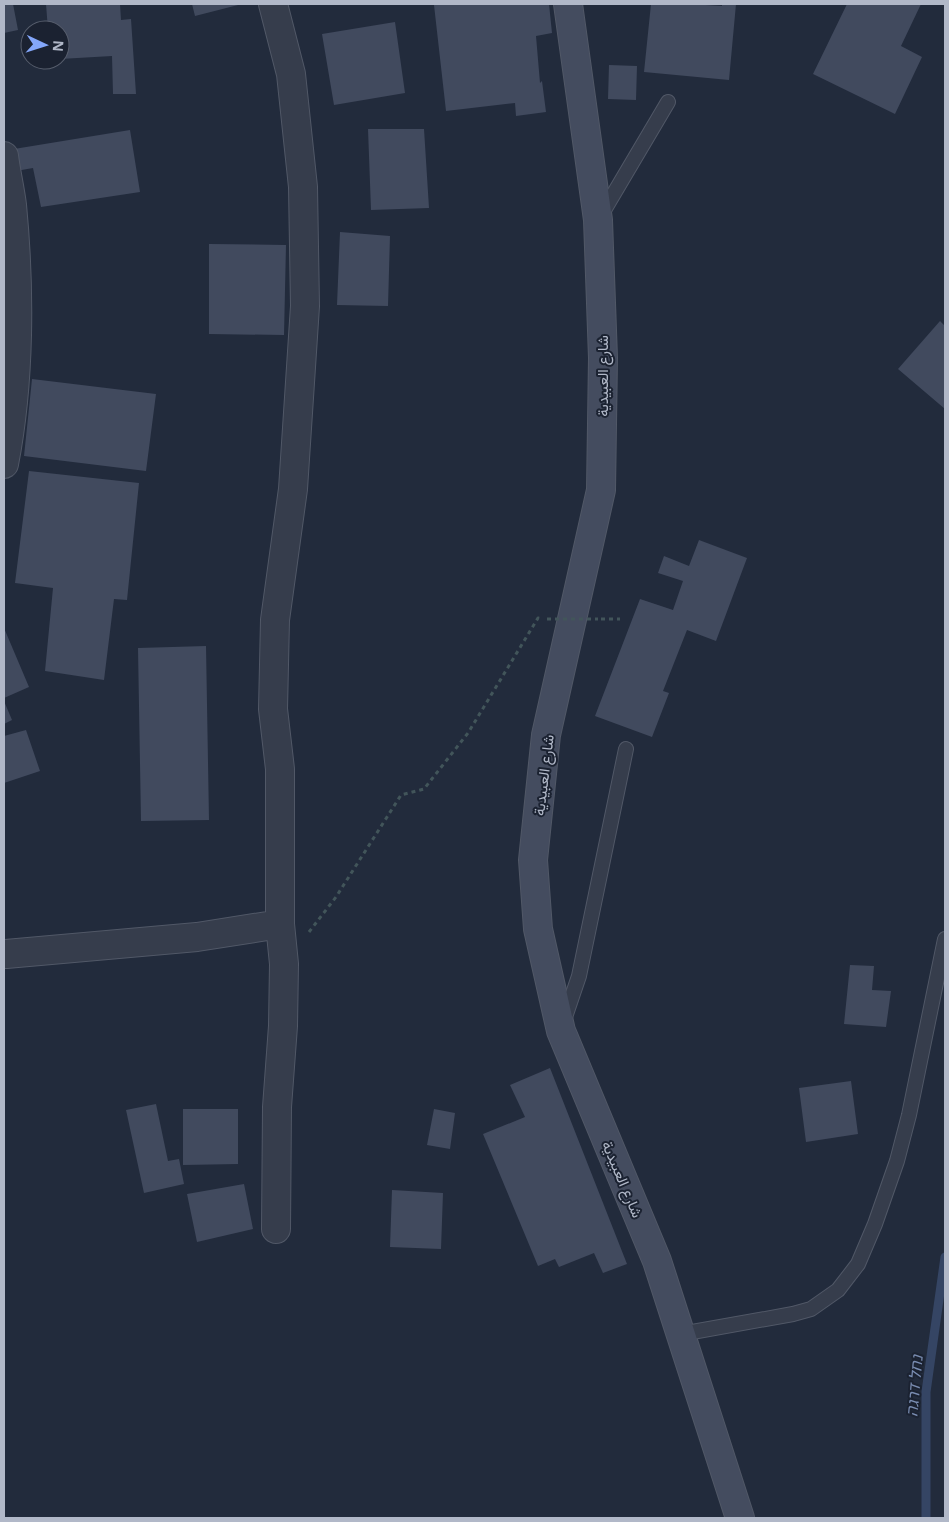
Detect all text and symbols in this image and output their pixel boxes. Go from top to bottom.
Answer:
north arrow [20,20,70,70]
text: N [49,40,68,52]
street label: شارع العبيدية [592,335,614,417]
street label: شارع العبيدية [528,733,560,817]
street label: شارع العبيدية [596,1138,648,1221]
water label: נחל דרגה [900,1353,928,1418]

